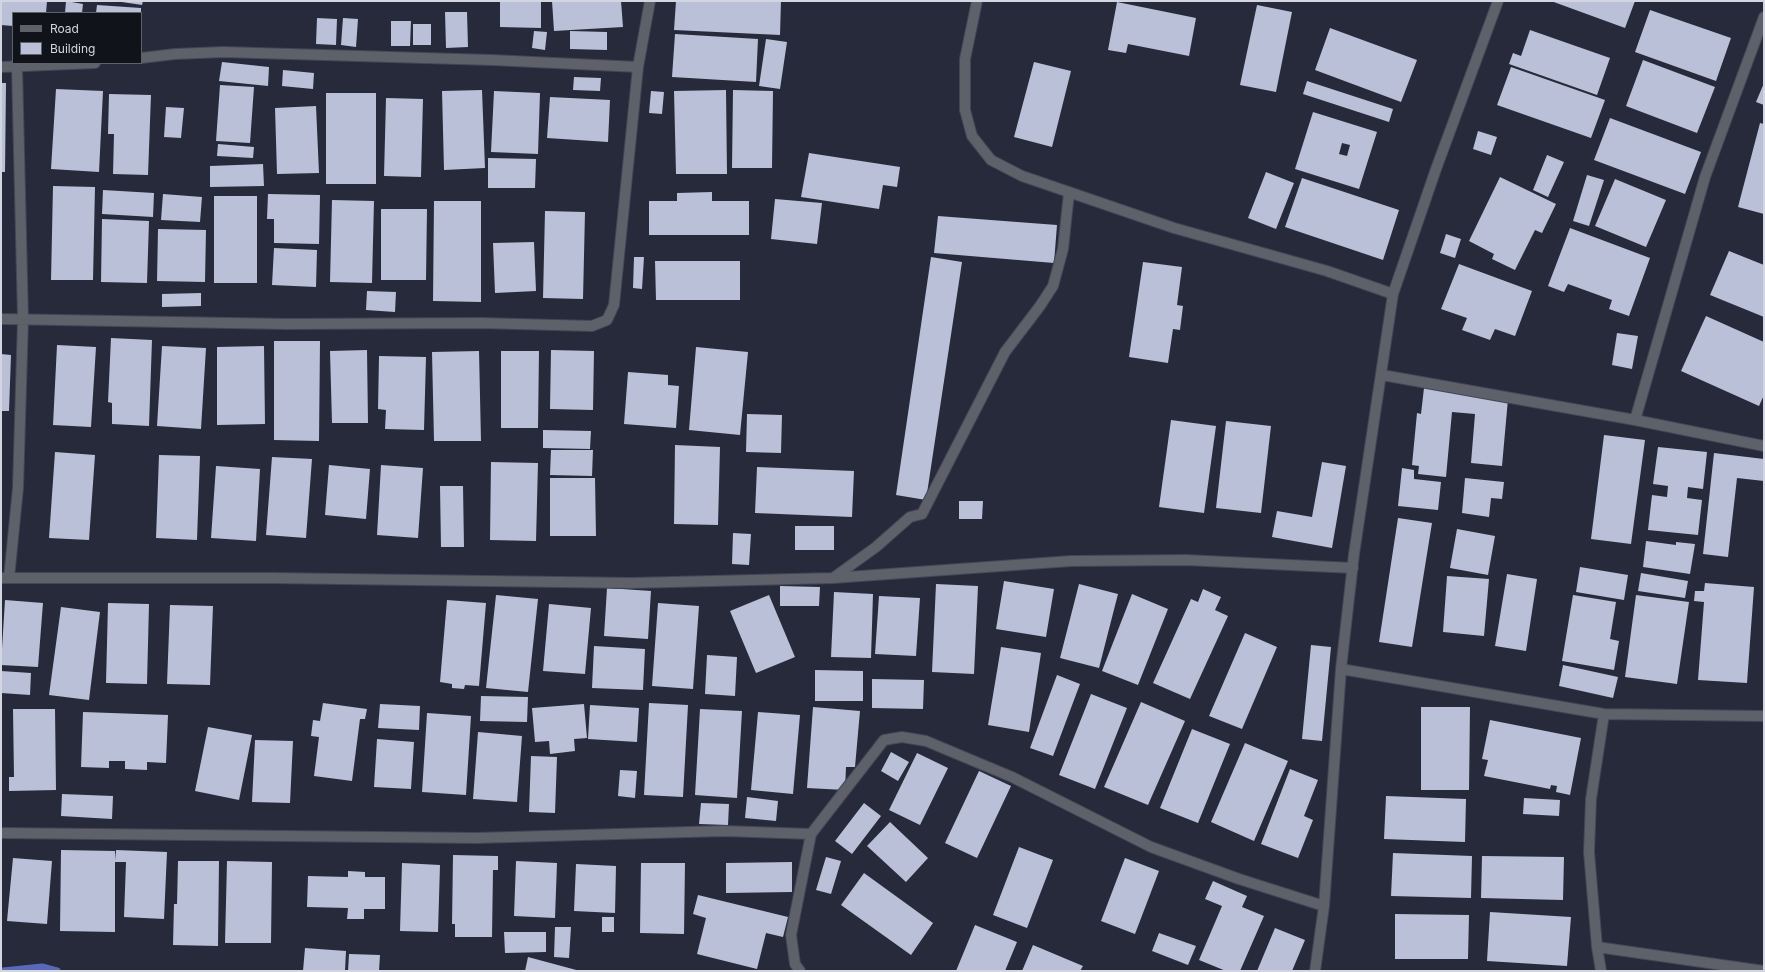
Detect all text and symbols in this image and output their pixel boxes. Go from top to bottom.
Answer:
legend [12,12,142,64]
text: Road [50,21,79,36]
text: Building [50,41,95,56]

